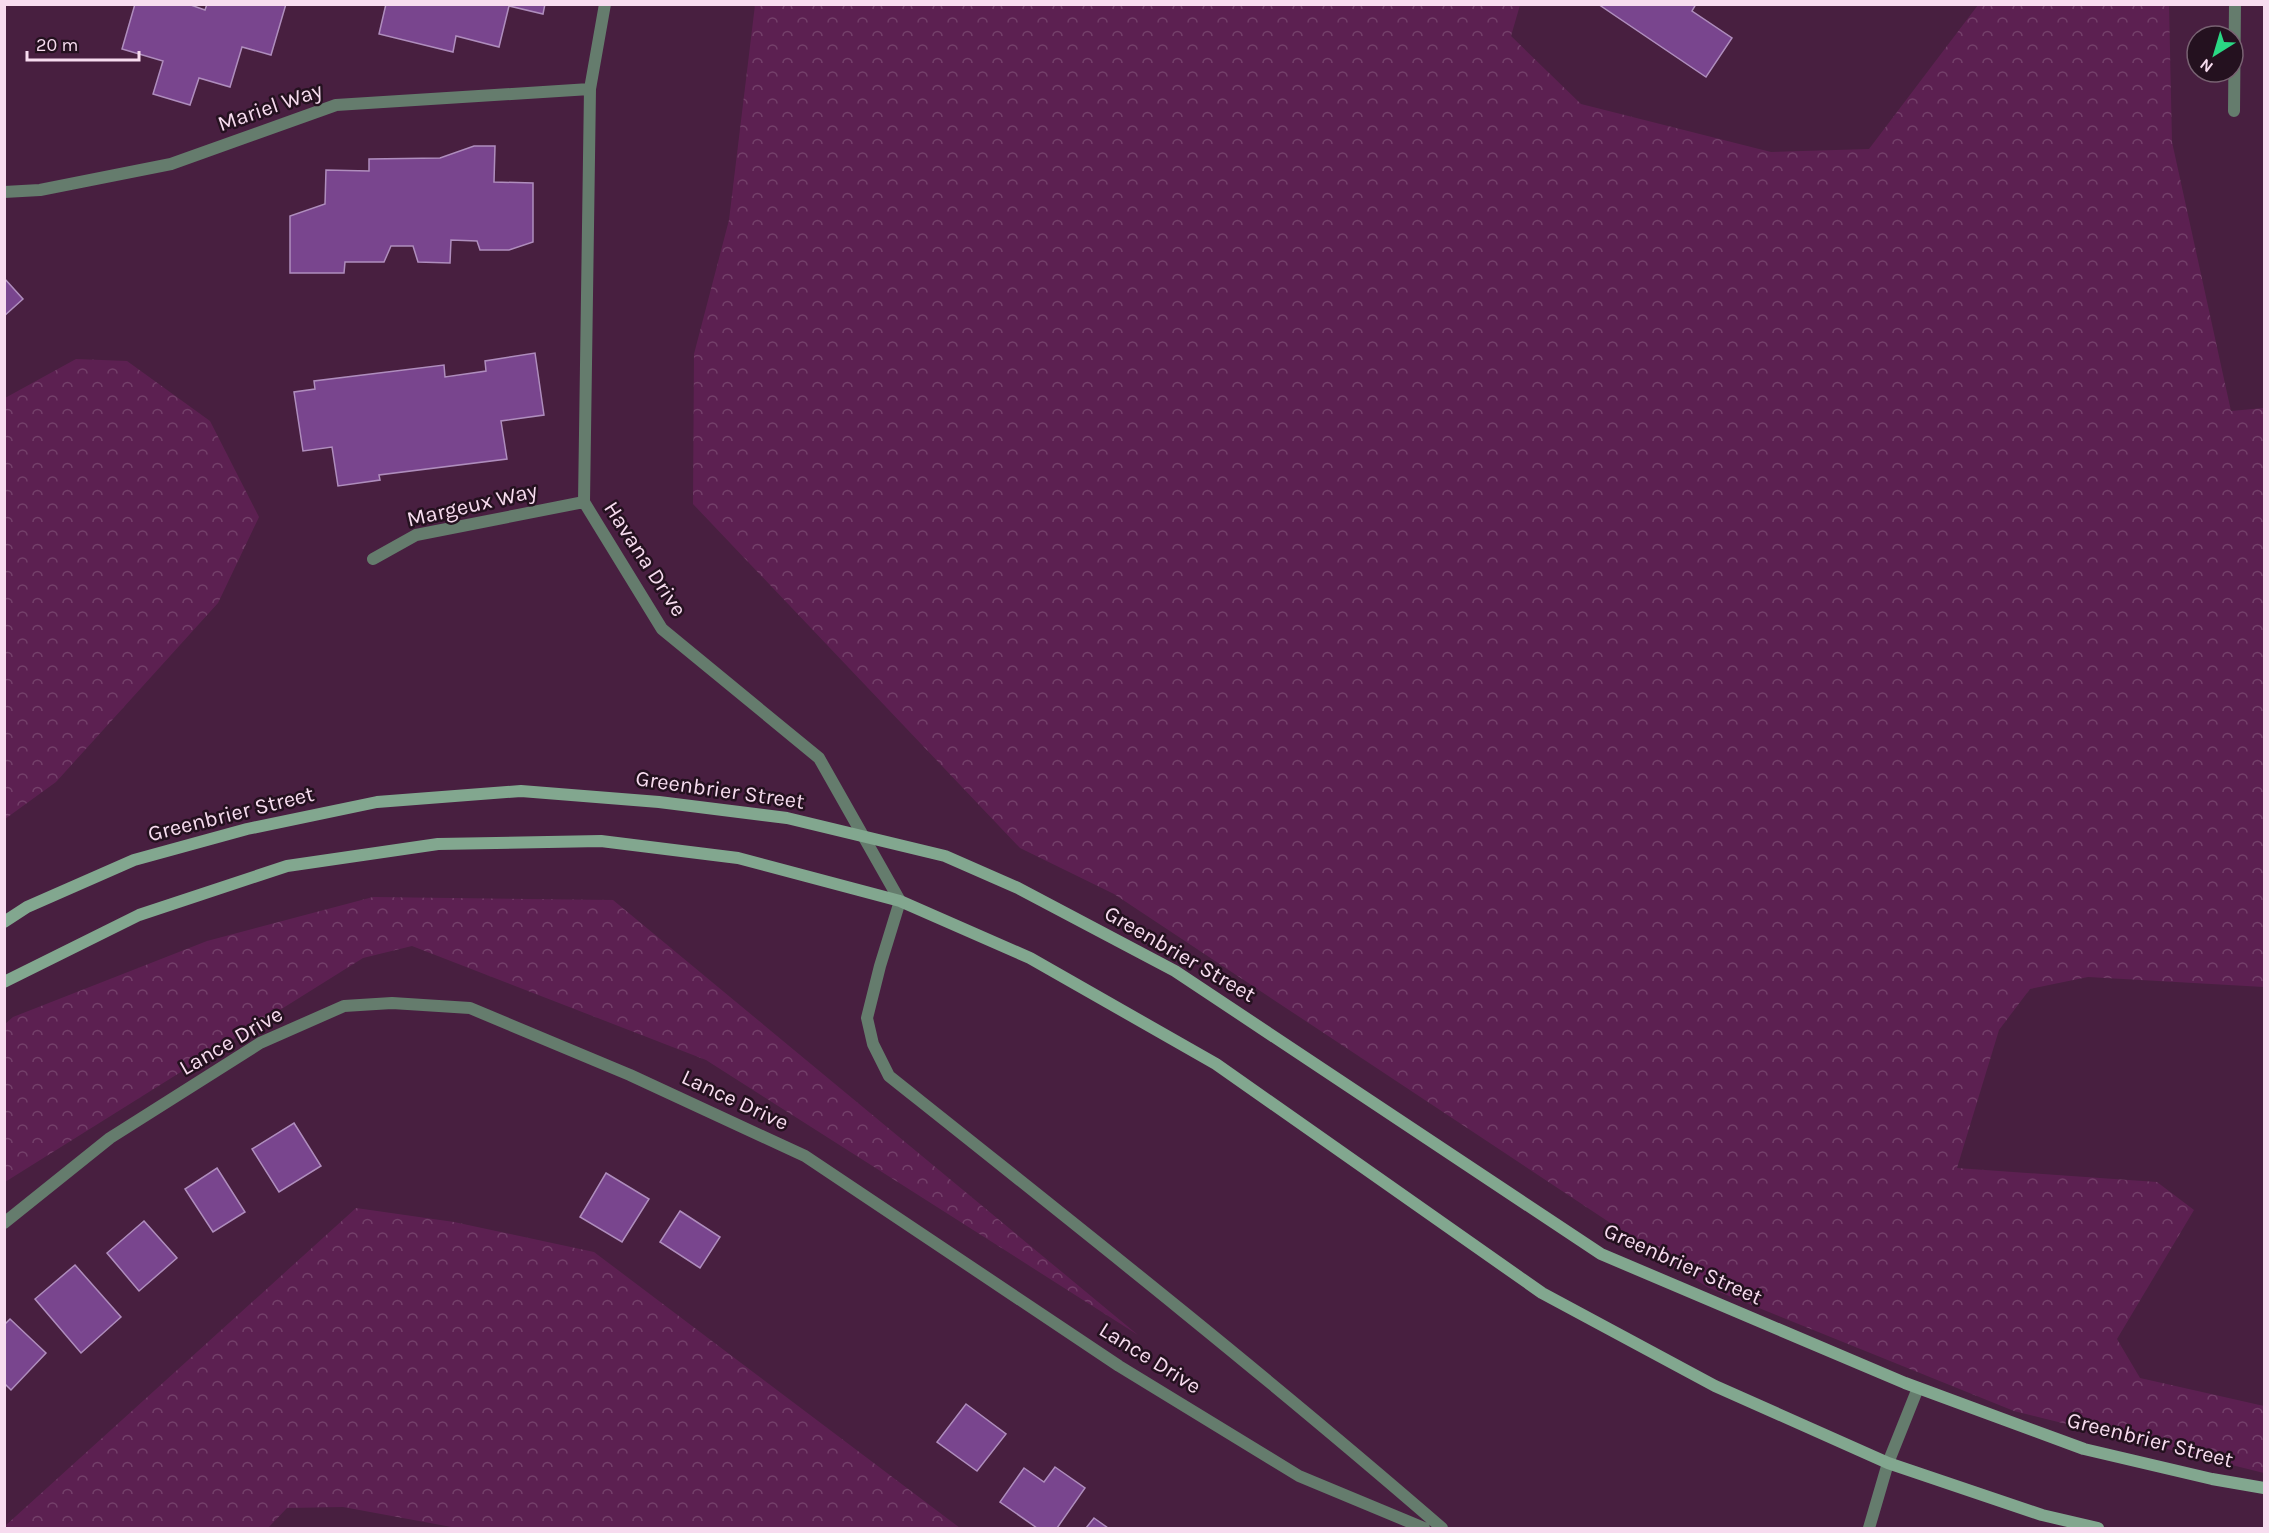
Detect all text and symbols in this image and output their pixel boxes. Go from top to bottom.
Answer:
scale bar [27,24,140,62]
north arrow [2185,24,2245,84]
text: 20 m [36,34,78,56]
text: N [2196,55,2217,77]
street label: Mariel Way [214,77,326,137]
street label: Margeux Way [404,477,540,533]
street label: Havana Drive [598,497,692,621]
street label: Greenbrier Street [634,765,806,815]
street label: Greenbrier Street [145,781,317,847]
street label: Greenbrier Street [1100,900,1260,1008]
street label: Lance Drive [175,1001,287,1081]
street label: Lance Drive [677,1064,793,1136]
street label: Greenbrier Street [1600,1217,1766,1311]
street label: Lance Drive [1094,1317,1206,1399]
street label: Greenbrier Street [2064,1407,2236,1473]

